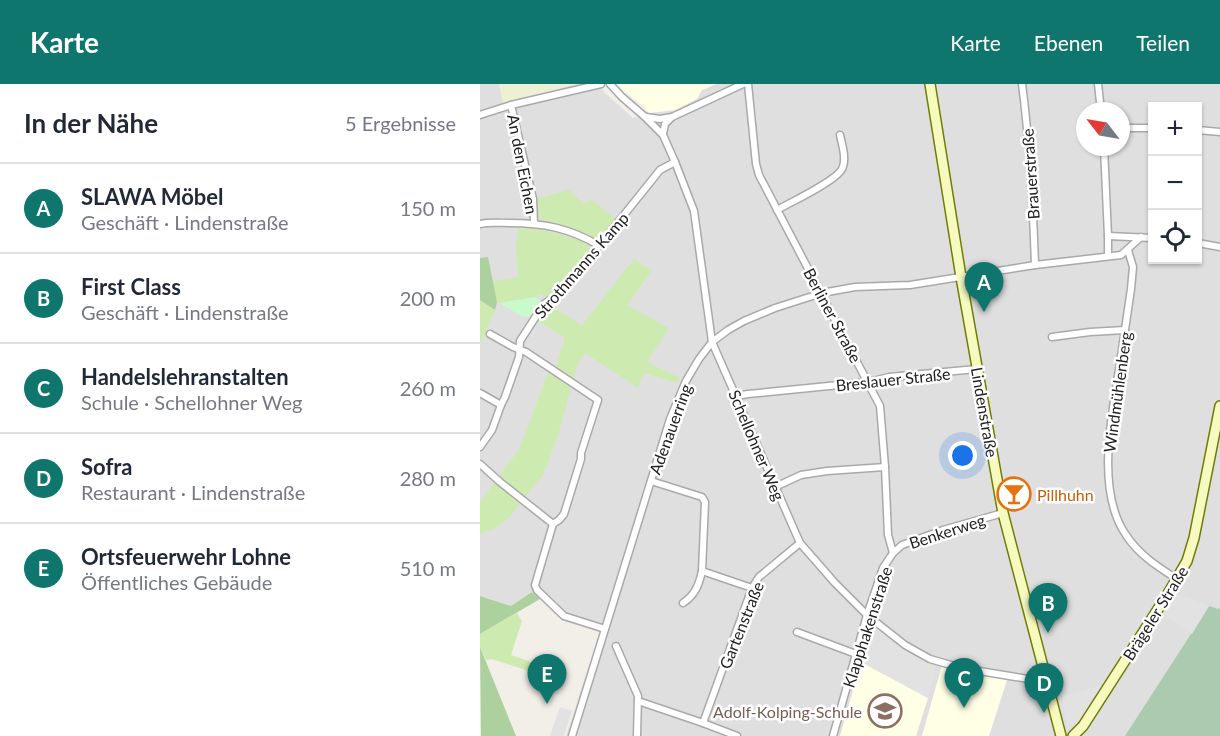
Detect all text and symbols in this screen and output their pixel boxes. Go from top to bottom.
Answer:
text: Karte [30,25,99,59]
text: Karte [950,30,1001,55]
text: Ebenen [1034,30,1103,55]
text: Teilen [1136,30,1190,55]
north arrow [1076,102,1130,156]
map controls [1148,102,1202,264]
button: + [1148,102,1202,156]
text: In der Nähe [24,107,158,139]
text: 5 Ergebnisse [345,111,456,135]
street label: An den Eichen [504,112,542,216]
street label: Brauerstraße [1017,128,1043,220]
button: − [1148,156,1202,210]
text: SLAWA Möbel [81,183,223,210]
text: A [37,196,50,220]
text: 150 m [400,196,456,220]
street label: Strothmanns Kamp [530,208,632,322]
text: Geschäft · Lindenstraße [81,210,289,234]
button: locate [1148,210,1202,264]
pin: A [964,262,1004,312]
street label: Berliner Straße [800,264,866,366]
text: First Class [81,273,181,300]
text: B [37,286,50,310]
text: 200 m [400,286,456,310]
text: Geschäft · Lindenstraße [81,300,289,324]
street label: Windmühlenberg [1099,330,1135,454]
text: Handelslehranstalten [81,363,289,390]
street label: Breslauer Straße [835,364,951,394]
street label: Lindenstraße [968,365,1002,459]
text: C [37,376,50,400]
text: 260 m [400,376,456,400]
street label: Adenauerring [645,381,695,477]
street label: Schellohner Weg [725,387,789,503]
text: Schule · Schellohner Weg [81,390,302,414]
your location [948,441,977,470]
text: Sofra [81,453,133,480]
text: D [36,466,51,490]
text: 280 m [400,466,456,490]
bar icon: Pillhuhn [996,476,1032,512]
text: Restaurant · Lindenstraße [81,480,305,504]
place label: Pillhuhn [1037,485,1094,504]
street label: Benkerweg [907,510,987,552]
text: Ortsfeuerwehr Lohne [81,543,291,570]
text: E [38,556,49,580]
text: 510 m [400,556,456,580]
street label: Brägeler Straße [1118,562,1192,664]
street label: Klapphakenstraße [838,564,896,690]
text: Öffentliches Gebäude [81,570,272,594]
street label: Gartenstraße [715,579,767,671]
pin: B [1028,584,1068,633]
pin: E [528,654,566,704]
pin: C [944,658,984,708]
pin: D [1024,664,1064,713]
school or university icon: Adolf-Kolping-Schule [867,693,903,729]
place label: Adolf-Kolping-Schule [713,702,862,721]

